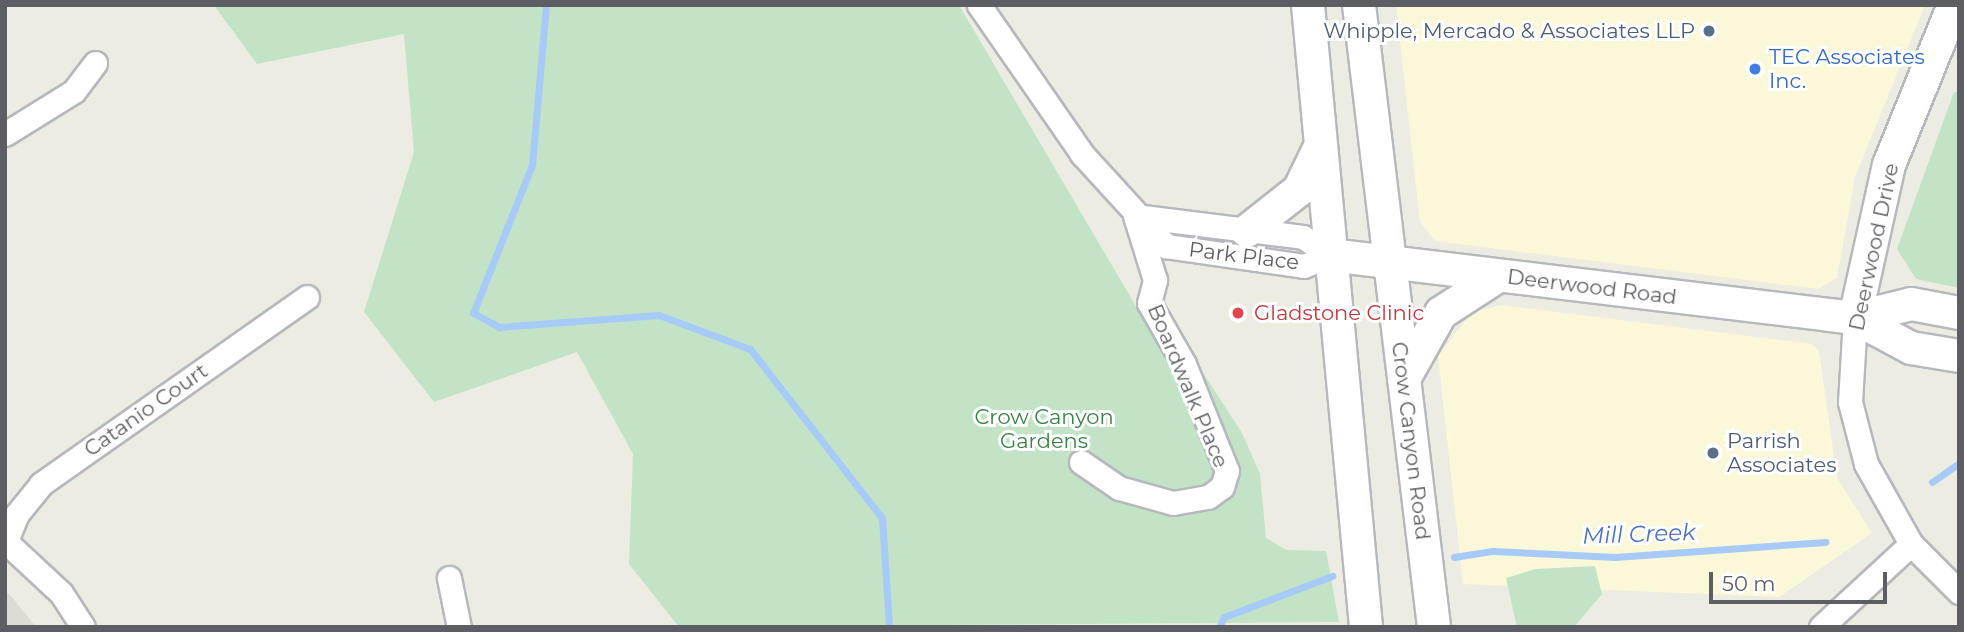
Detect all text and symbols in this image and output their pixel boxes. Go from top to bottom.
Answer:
place label: Whipple, Mercado & Associates LLP [1323,18,1695,44]
marker: Whipple, Mercado & Associates LLP [1701,23,1717,39]
place label: TEC Associates Inc. [1769,44,1925,94]
marker: TEC Associates Inc. [1747,61,1763,77]
street label: Deerwood Drive [1844,161,1904,333]
street label: Park Place [1187,237,1301,275]
street label: Deerwood Road [1506,264,1678,310]
street label: Boardwalk Place [1142,300,1234,472]
place label: Gladstone Clinic [1254,300,1424,326]
marker: Gladstone Clinic [1228,303,1248,323]
street label: Crow Canyon Road [1386,340,1436,542]
street label: Catanio Court [79,358,213,462]
park label: Crow Canyon Gardens [974,404,1114,454]
place label: Parrish Associates [1727,428,1836,478]
marker: Parrish Associates [1705,445,1721,461]
water label: Mill Creek [1582,518,1696,550]
scale bar [1712,558,1890,602]
text: 50 m [1722,571,1776,596]

